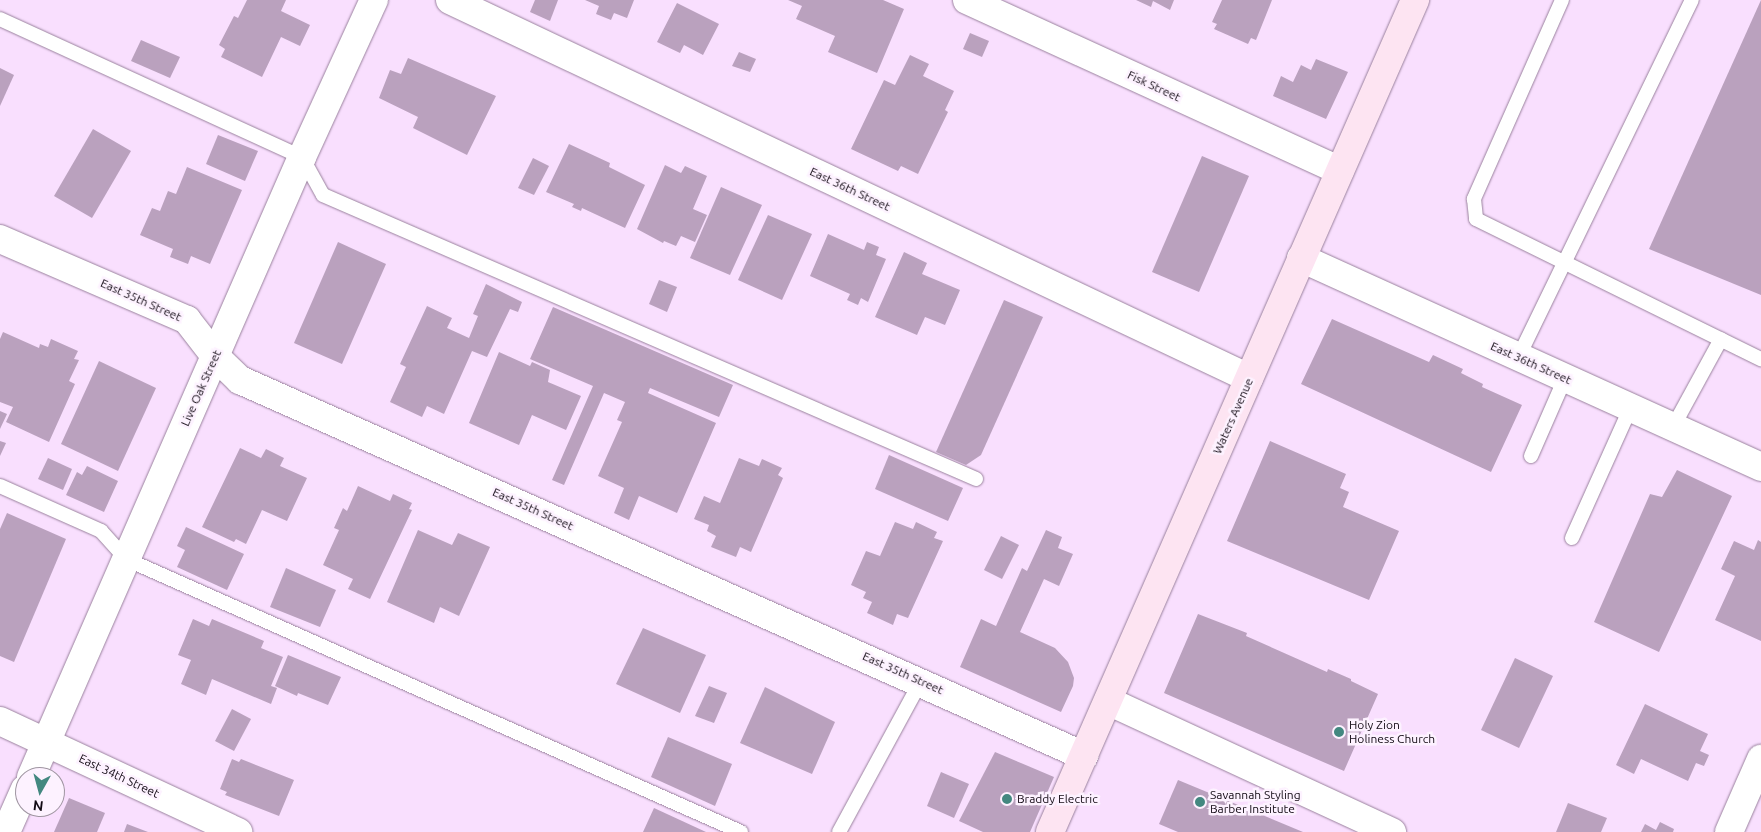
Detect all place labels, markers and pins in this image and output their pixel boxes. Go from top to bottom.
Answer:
place label: Holy Zion Holiness Church [1349,718,1435,746]
marker: Holy Zion Holiness Church [1333,726,1345,738]
place label: Savannah Styling Barber Institute [1210,788,1301,816]
place label: Braddy Electric [1017,792,1098,806]
marker: Braddy Electric [1001,793,1013,805]
marker: Savannah Styling Barber Institute [1194,796,1206,808]

